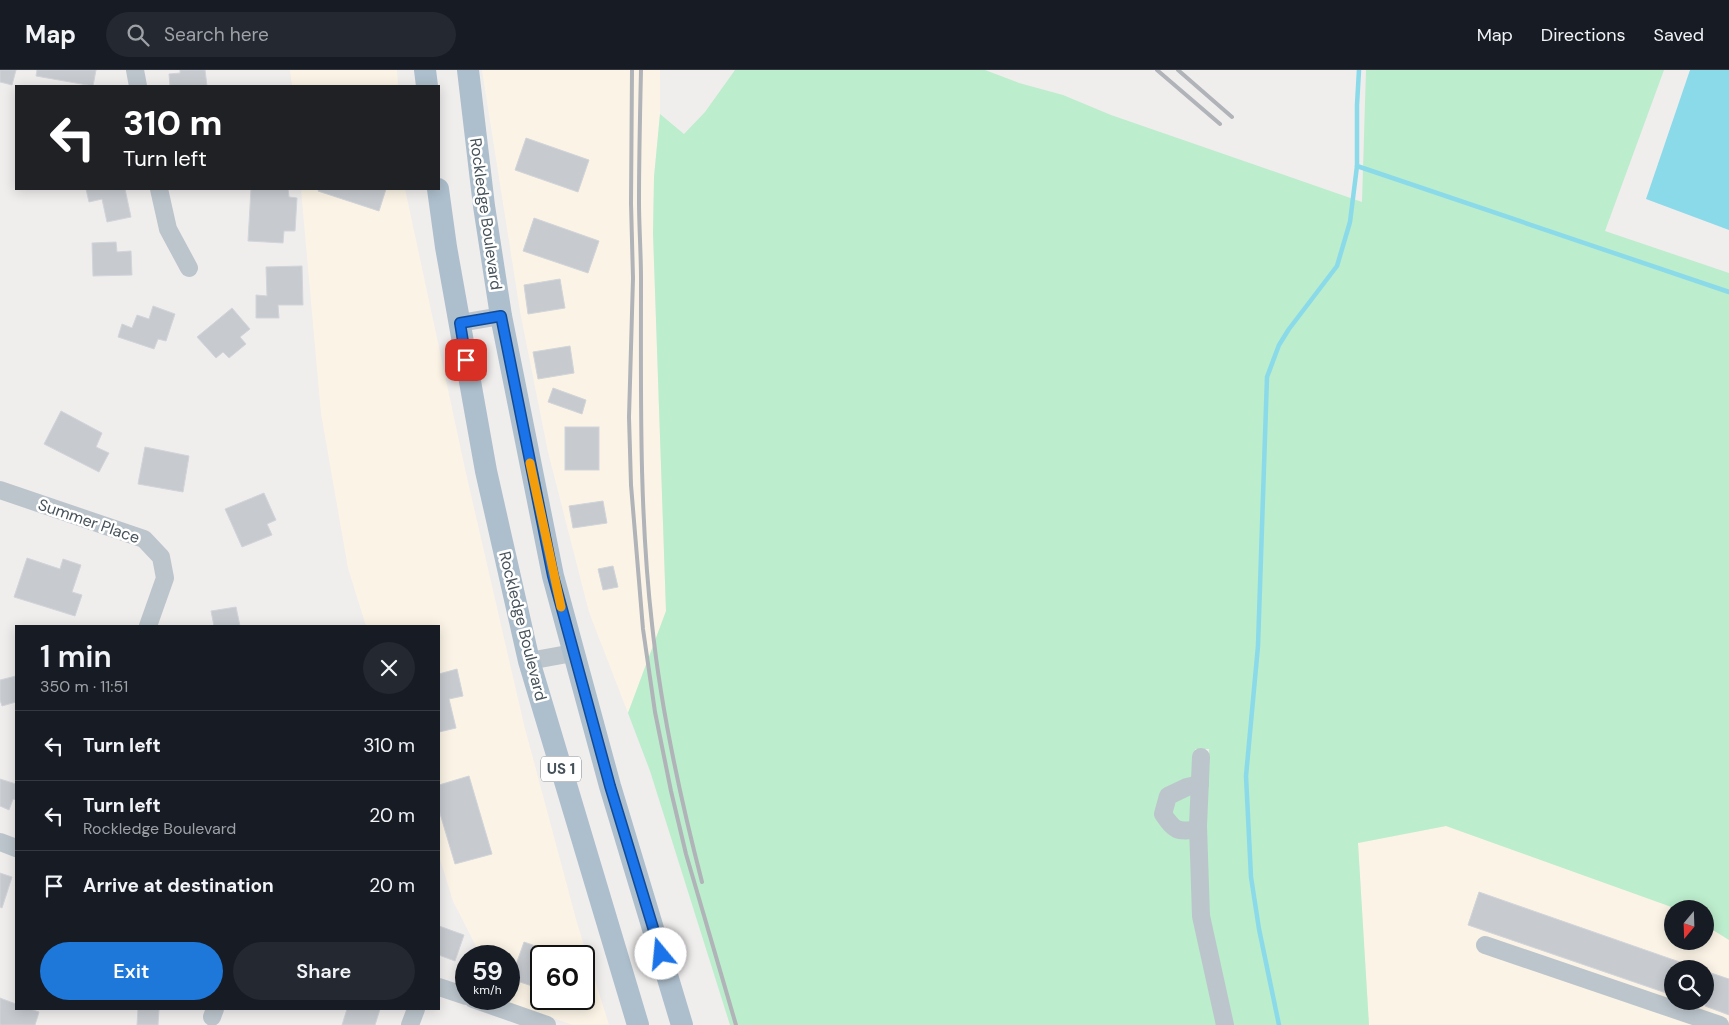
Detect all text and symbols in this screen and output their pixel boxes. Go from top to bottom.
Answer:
search box [106,12,456,57]
text: Map [25,19,76,50]
icon: search [124,21,152,49]
text: Search here [164,22,269,47]
text: Map [1477,23,1513,47]
text: Directions [1541,23,1626,47]
text: Saved [1654,23,1704,47]
text: 310 m [123,100,222,146]
icon: left [40,105,105,170]
street label: Rockledge Boulevard [465,137,507,291]
text: Turn left [123,144,207,173]
pin [445,339,487,381]
icon: arrive [452,346,480,374]
street label: Summer Place [35,494,143,548]
street label: Rockledge Boulevard [494,549,552,703]
text: 1 min [40,637,112,676]
button: close [363,642,415,694]
text: 350 m · 11:51 [40,676,128,697]
icon: left [40,732,68,760]
text: Turn left [83,733,161,758]
text: 310 m [363,733,415,758]
road number: US 1 [541,756,581,782]
text: Turn left [83,793,161,818]
icon: left [40,802,68,830]
text: 20 m [369,803,415,828]
text: Rockledge Boulevard [83,818,236,839]
icon: arrive [40,872,68,900]
text: Arrive at destination [83,873,274,898]
text: 20 m [369,873,415,898]
north arrow [1664,900,1714,950]
map controls [1664,900,1714,1010]
position arrow [634,927,686,979]
button: Exit [40,942,223,1000]
button: Share [233,942,415,1000]
speed limit sign: 60 [530,945,595,1010]
text: 59 [472,955,503,988]
button: search [1664,960,1714,1010]
text: km/h [473,982,502,998]

